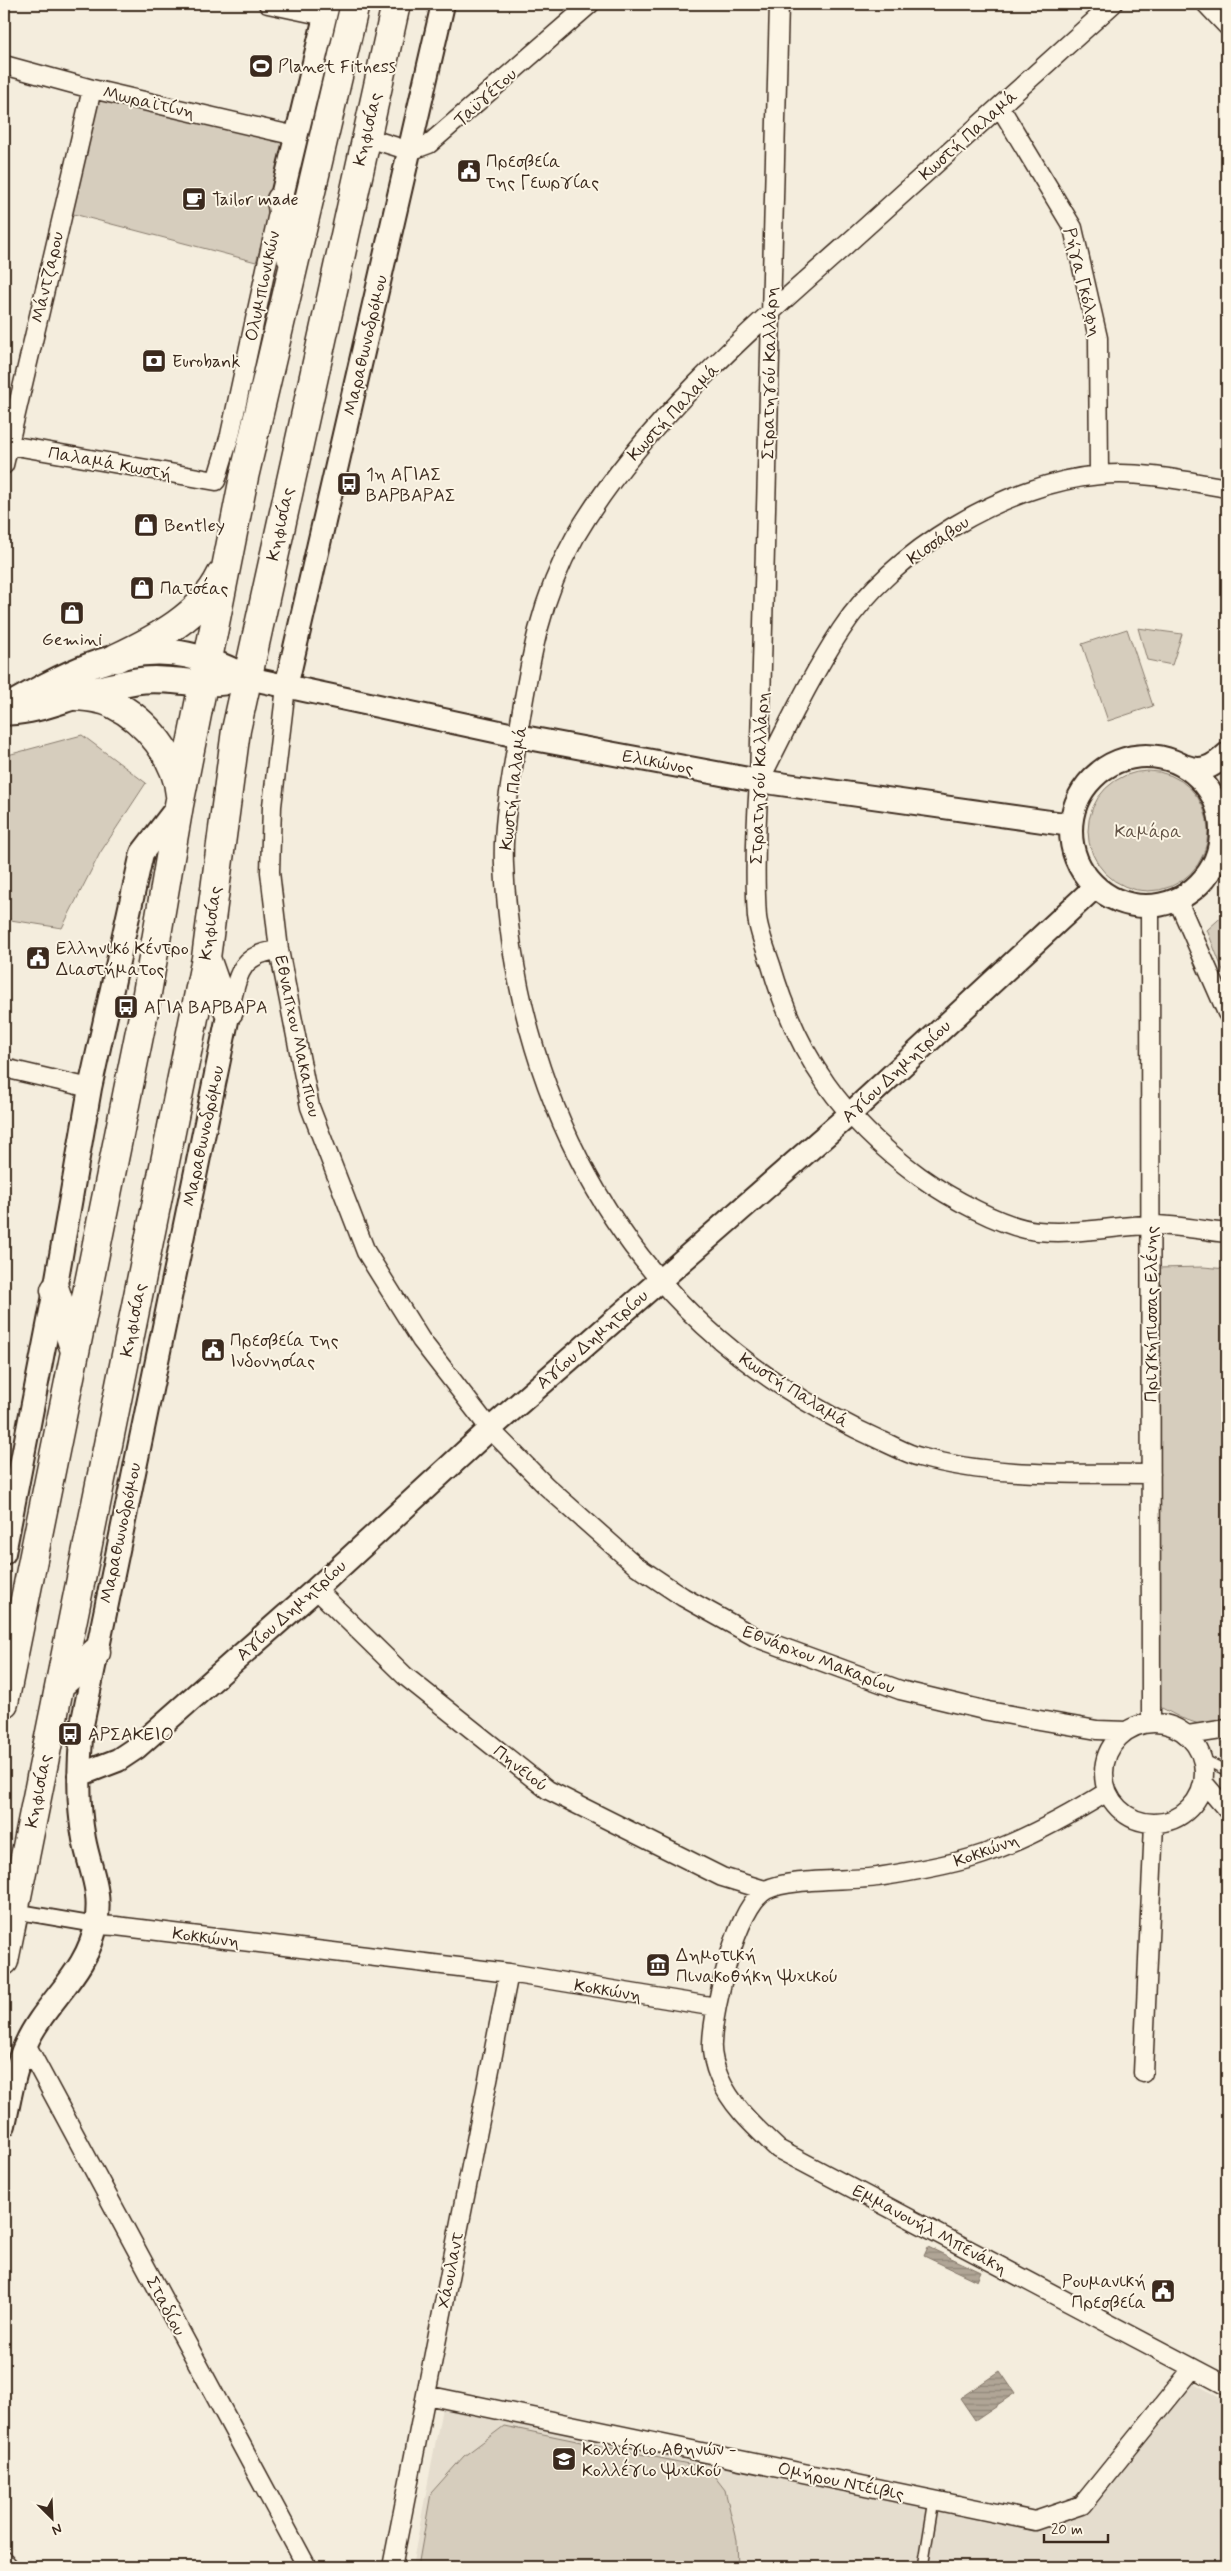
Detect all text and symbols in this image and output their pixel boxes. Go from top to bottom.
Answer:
sports icon: Planet Fitness [248,53,274,79]
place label: Planet Fitness [278,55,396,79]
street label: Ταϋγέτου [448,62,522,132]
street label: Μωραϊτίνη [100,81,197,125]
street label: Κωστή Παλαμά [914,85,1023,186]
street label: Κηφισίας [348,90,388,168]
place label: Πρεσβεία της Γεωργίας [485,150,599,195]
public building icon: Πρεσβεία της Γεωργίας [456,158,482,184]
cafe icon: Tailor made [181,186,207,212]
place label: Tailor made [212,188,299,212]
street label: Ρήγα Γκόλφη [1057,225,1107,339]
street label: Μάντζαρου [26,229,70,325]
street label: Ολυμπιονικών [240,229,286,344]
street label: Μαραθωνοδρόμου [338,273,394,418]
street label: Στρατηγού Καλλάρη [756,286,784,460]
bank icon: Eurobank [141,348,167,374]
place label: Eurobank [172,350,240,374]
street label: Κωστή Παλαμά [622,359,725,467]
street label: Παλαμά Κωστή [46,441,173,487]
place label: 1η ΑΓΙΑΣ ΒΑΡΒΑΡΑΣ [366,463,456,508]
bus stop icon: 1η ΑΓΙΑΣ ΒΑΡΒΑΡΑΣ [336,471,362,497]
street label: Κηφισίας [261,485,300,563]
street label: Κισσάβου [903,511,975,571]
shop icon: Bentley [133,512,159,538]
place label: Bentley [164,514,225,538]
shop icon: Πατσέας [129,575,155,601]
place label: Πατσέας [160,576,229,601]
shop icon: Gemini [59,600,85,626]
place label: Gemini [42,628,102,652]
street label: Στρατηγού Καλλάρη [745,691,775,865]
street label: Κωστή Παλαμά [494,725,534,852]
street label: Ελικώνος [620,744,696,782]
park label: Καμάρα [1115,820,1181,844]
street label: Κηφισίας [194,884,228,962]
place label: Ελληνικό Κέντρο Διαστήματος [56,936,189,982]
public building icon: Ελληνικό Κέντρο Διαστήματος [25,945,51,971]
street label: Εθναπχου Μακαπιου [268,953,326,1119]
bus stop icon: ΑΓΙΑ ΒΑΡΒΑΡΑ [113,994,139,1020]
place label: ΑΓΙΑ ΒΑΡΒΑΡΑ [144,996,268,1020]
street label: Αγίου Δημητρίου [837,1015,956,1129]
street label: Μαραθωνοδρόμου [177,1064,231,1209]
street label: Πριγκήπισσας Ελένης [1139,1226,1164,1402]
street label: Κηφισίας [115,1281,153,1359]
street label: Αγίου Δημητρίου [532,1284,654,1395]
place label: Πρεσβεία της Ινδονησίας [230,1329,339,1374]
public building icon: Πρεσβεία της Ινδονησίας [200,1337,226,1363]
street label: Κωστή Παλαμά [734,1348,853,1434]
street label: Μαραθωνοδρόμου [94,1461,148,1606]
street label: Αγίου Δημητρίου [231,1555,352,1667]
street label: Εθνάρχου Μακαρίου [739,1620,898,1700]
bus stop icon: ΑΡΣΑΚΕΙΟ [57,1721,83,1747]
place label: ΑΡΣΑΚΕΙΟ [88,1723,174,1747]
street label: Πηνειού [488,1740,553,1798]
street label: Κηφισίας [20,1752,58,1830]
street label: Κοκκώνη [950,1828,1022,1874]
street label: Κοκκώνη [171,1922,241,1954]
place label: Δημοτική Πινακοθήκη Ψυχικού [676,1944,838,1989]
museum icon: Δημοτική Πινακοθήκη Ψυχικού [645,1952,671,1978]
street label: Κοκκώνη [572,1974,643,2008]
street label: Εμμανουήλ Μπενάκη [848,2179,1011,2281]
street label: Χάουλαντ [432,2230,470,2310]
place label: Ρουμανική Πρεσβεία [1062,2270,1146,2315]
street label: Σταδίου [140,2273,191,2340]
public building icon: Ρουμανική Πρεσβεία [1150,2278,1176,2304]
place label: Κολλέγιο Αθηνών - Κολλέγιο Ψυχικού [582,2437,737,2483]
school or university icon: Κολλέγιο Αθηνών - Κολλέγιο Ψυχικού [551,2446,577,2472]
street label: Ομήρου Ντέιβις [775,2456,907,2507]
north arrow [28,2494,78,2544]
scale bar [1044,2511,1107,2543]
text: N [49,2519,65,2539]
text: 20 m [1051,2520,1083,2540]

